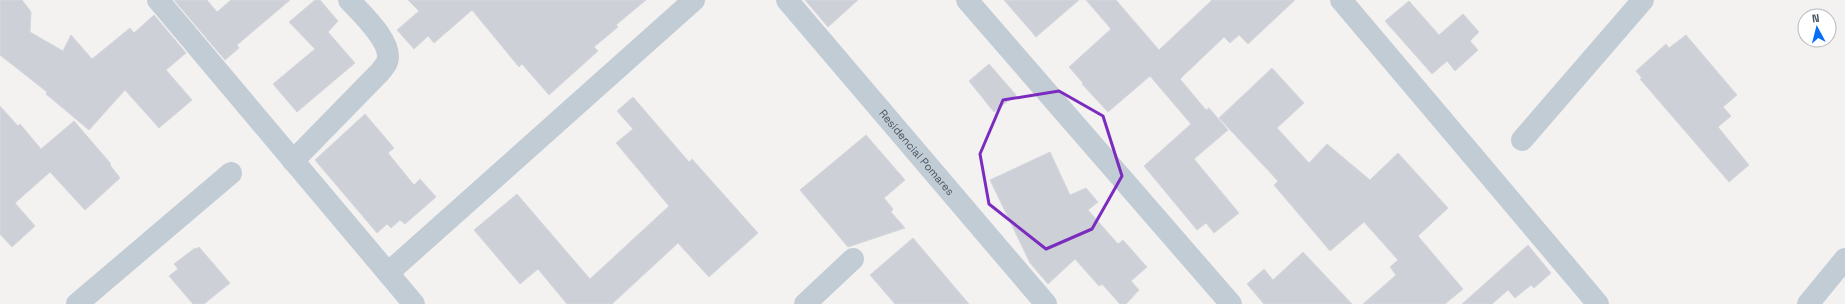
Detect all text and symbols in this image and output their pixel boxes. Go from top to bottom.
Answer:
north arrow [1797,8,1837,48]
text: N [1811,11,1820,25]
street label: Residencial Pomares [876,106,957,198]

